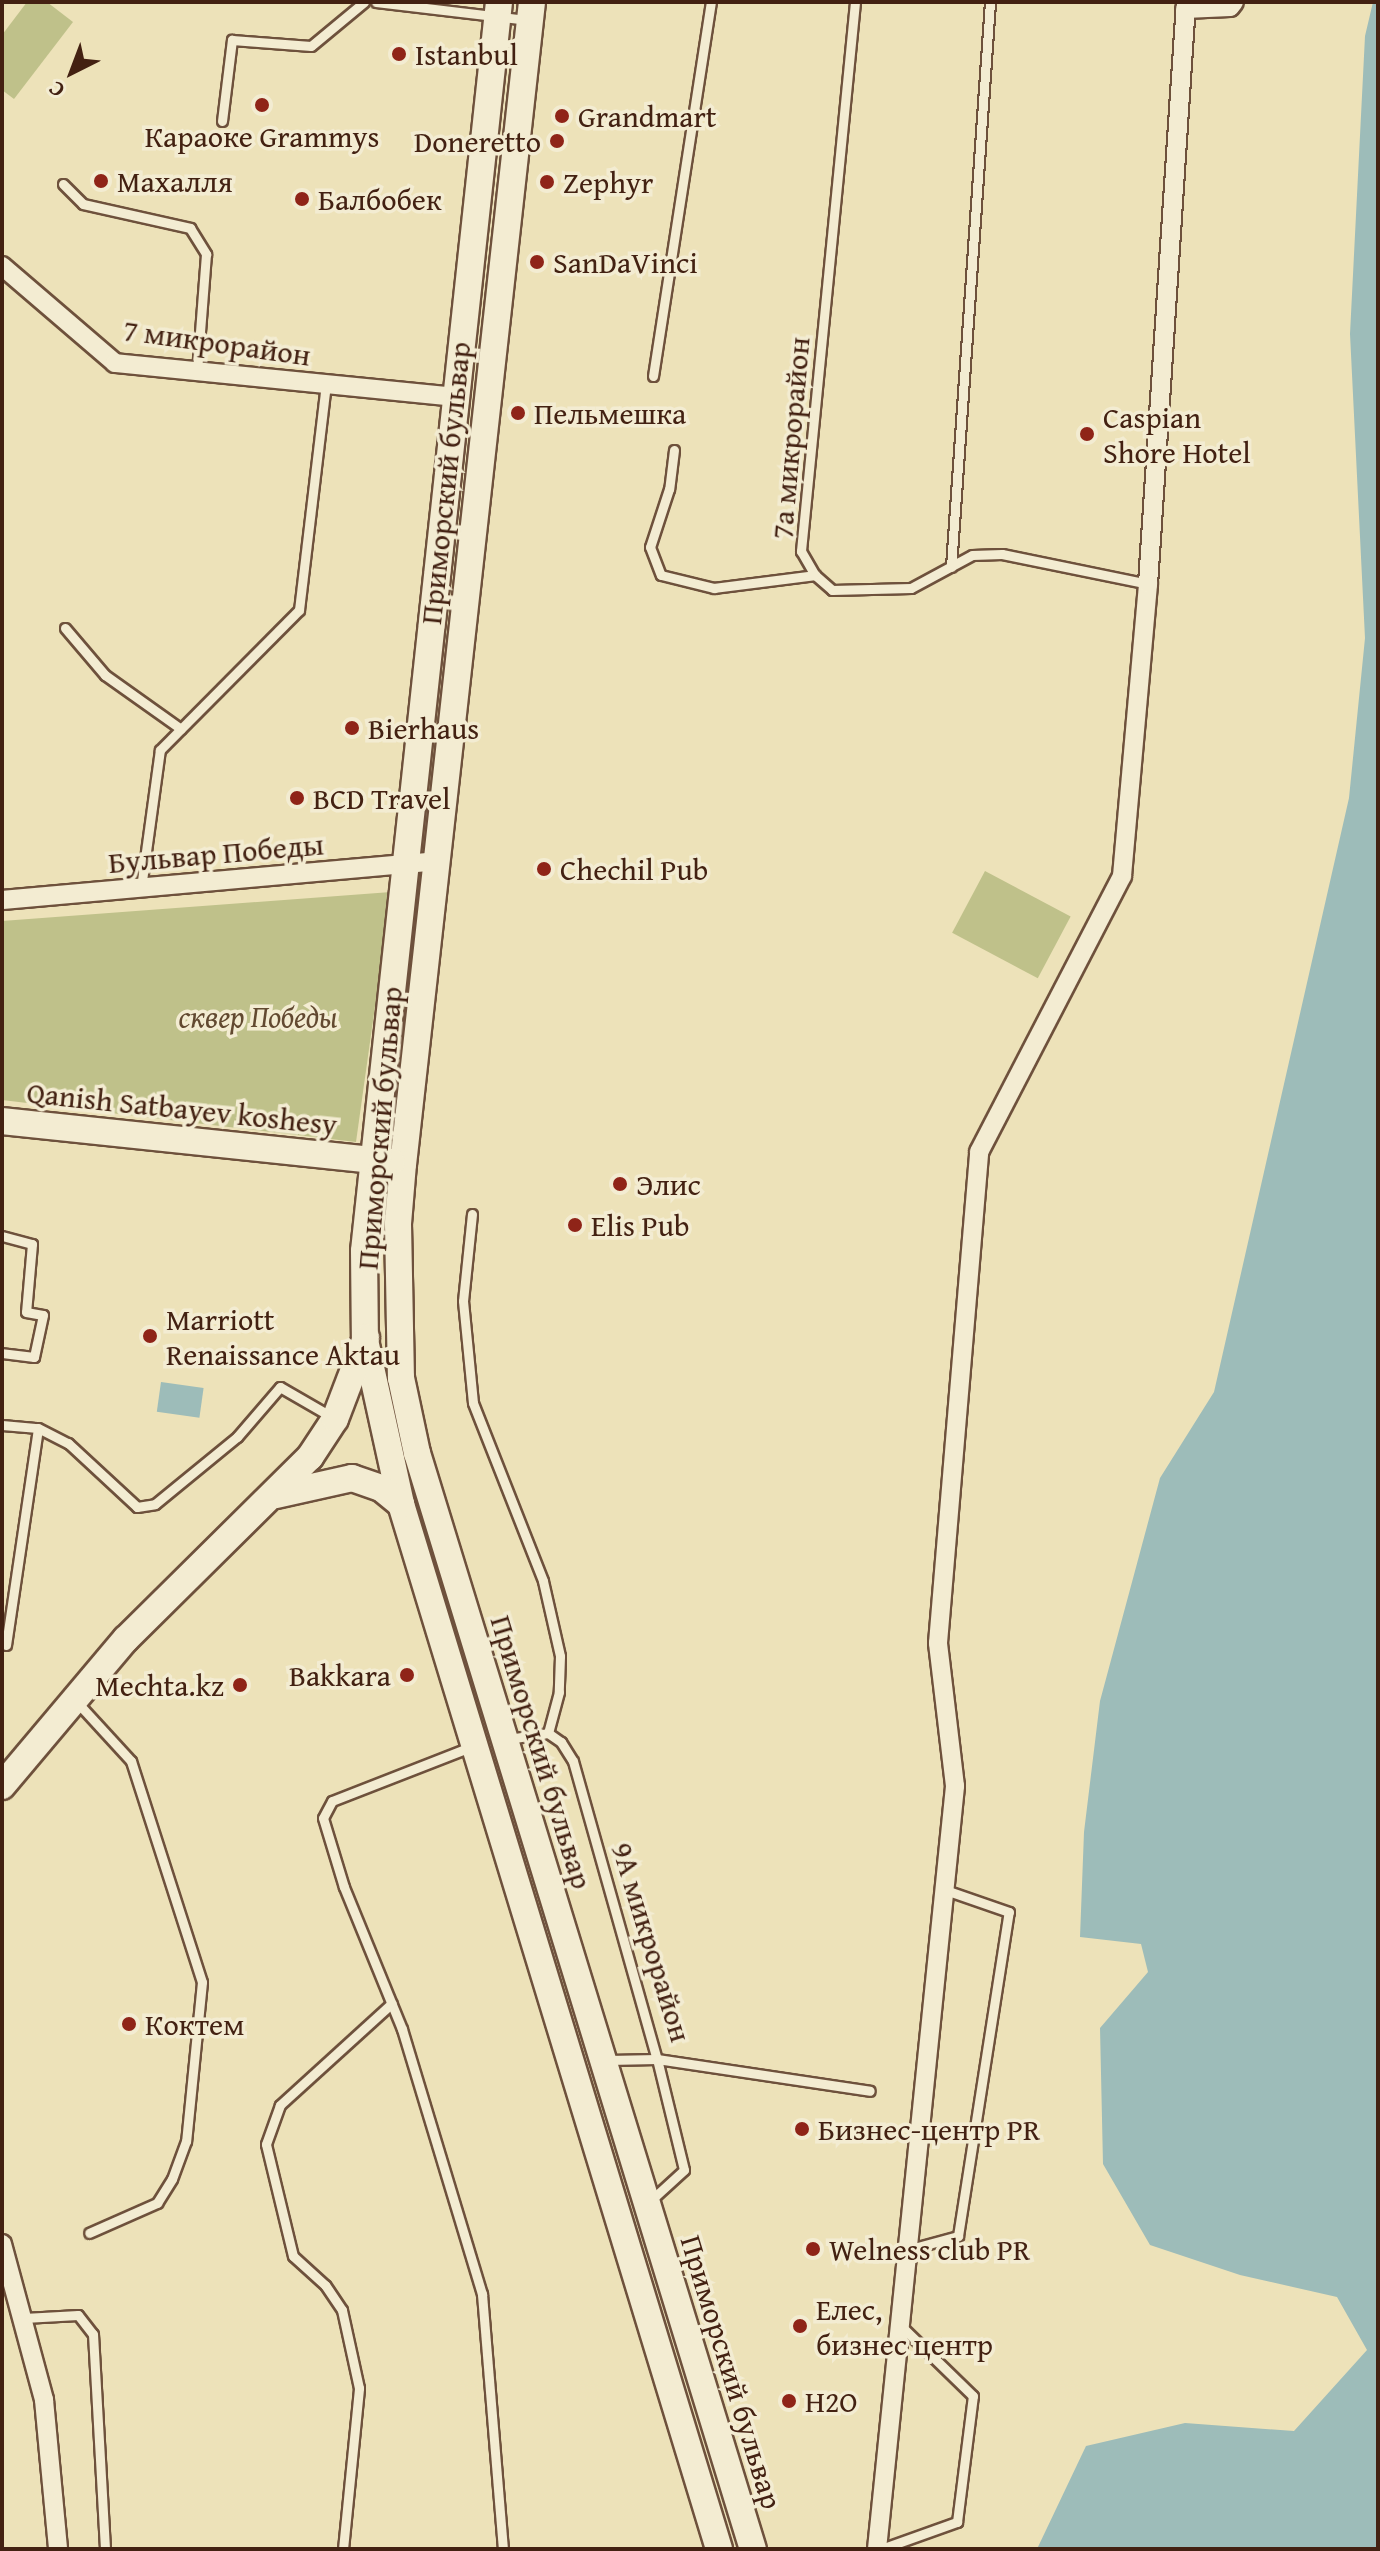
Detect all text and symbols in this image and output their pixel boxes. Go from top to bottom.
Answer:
north arrow [32,32,112,112]
place label: Istanbul [415,36,518,72]
marker: Istanbul [390,45,408,63]
text: С [41,74,71,106]
marker: Караоке Grammys [253,96,271,114]
place label: Grandmart [578,98,716,134]
marker: Grandmart [553,107,571,125]
place label: Караоке Grammys [145,118,379,154]
place label: Doneretto [414,123,541,159]
marker: Doneretto [548,132,566,150]
place label: Махалля [117,163,233,199]
place label: Zephyr [563,164,653,200]
marker: Махалля [92,172,110,190]
marker: Zephyr [538,173,556,191]
place label: Балбобек [318,181,442,217]
marker: Балбобек [293,190,311,208]
place label: SanDaVinci [553,244,698,280]
marker: SanDaVinci [528,253,546,271]
street label: 7 микрорайон [121,311,313,373]
street label: 7а микрорайон [763,335,817,541]
street label: Приморский бульвар [412,340,478,626]
place label: Пельмешка [534,395,686,431]
place label: Caspian Shore Hotel [1103,399,1251,470]
marker: Пельмешка [509,404,527,422]
marker: Caspian Shore Hotel [1078,425,1096,443]
place label: Bierhaus [368,710,479,746]
marker: Bierhaus [343,719,361,737]
place label: BCD Travel [313,780,450,816]
marker: BCD Travel [288,789,306,807]
street label: Бульвар Победы [107,826,325,880]
place label: Chechil Pub [560,851,708,887]
marker: Chechil Pub [535,860,553,878]
street label: Приморский бульвар [349,985,409,1271]
park label: сквер Победы [178,998,338,1034]
street label: Qanish Satbayev koshesy [25,1074,339,1142]
place label: Элис [636,1166,701,1202]
marker: Элис [611,1175,629,1193]
place label: Elis Pub [591,1207,689,1243]
marker: Elis Pub [566,1216,584,1234]
place label: Marriott Renaissance Aktau [166,1301,400,1372]
marker: Marriott Renaissance Aktau [141,1327,159,1345]
street label: Приморский бульвар [483,1611,601,1893]
place label: Bakkara [289,1657,391,1693]
marker: Bakkara [398,1666,416,1684]
place label: Mechta.kz [95,1667,224,1703]
marker: Mechta.kz [231,1676,249,1694]
street label: 9А микрорайон [605,1838,699,2046]
place label: Коктем [145,2006,244,2042]
marker: Коктем [120,2015,138,2033]
place label: Бизнес-центр PR [818,2111,1040,2147]
marker: Бизнес-центр PR [793,2120,811,2138]
street label: Приморский бульвар [673,2231,791,2513]
place label: Welness club PR [829,2231,1030,2267]
marker: Welness club PR [804,2240,822,2258]
place label: Елес, бизнес центр [816,2291,993,2362]
marker: Елес, бизнес центр [791,2317,809,2335]
place label: H2O [805,2383,858,2419]
marker: H2O [780,2392,798,2410]

